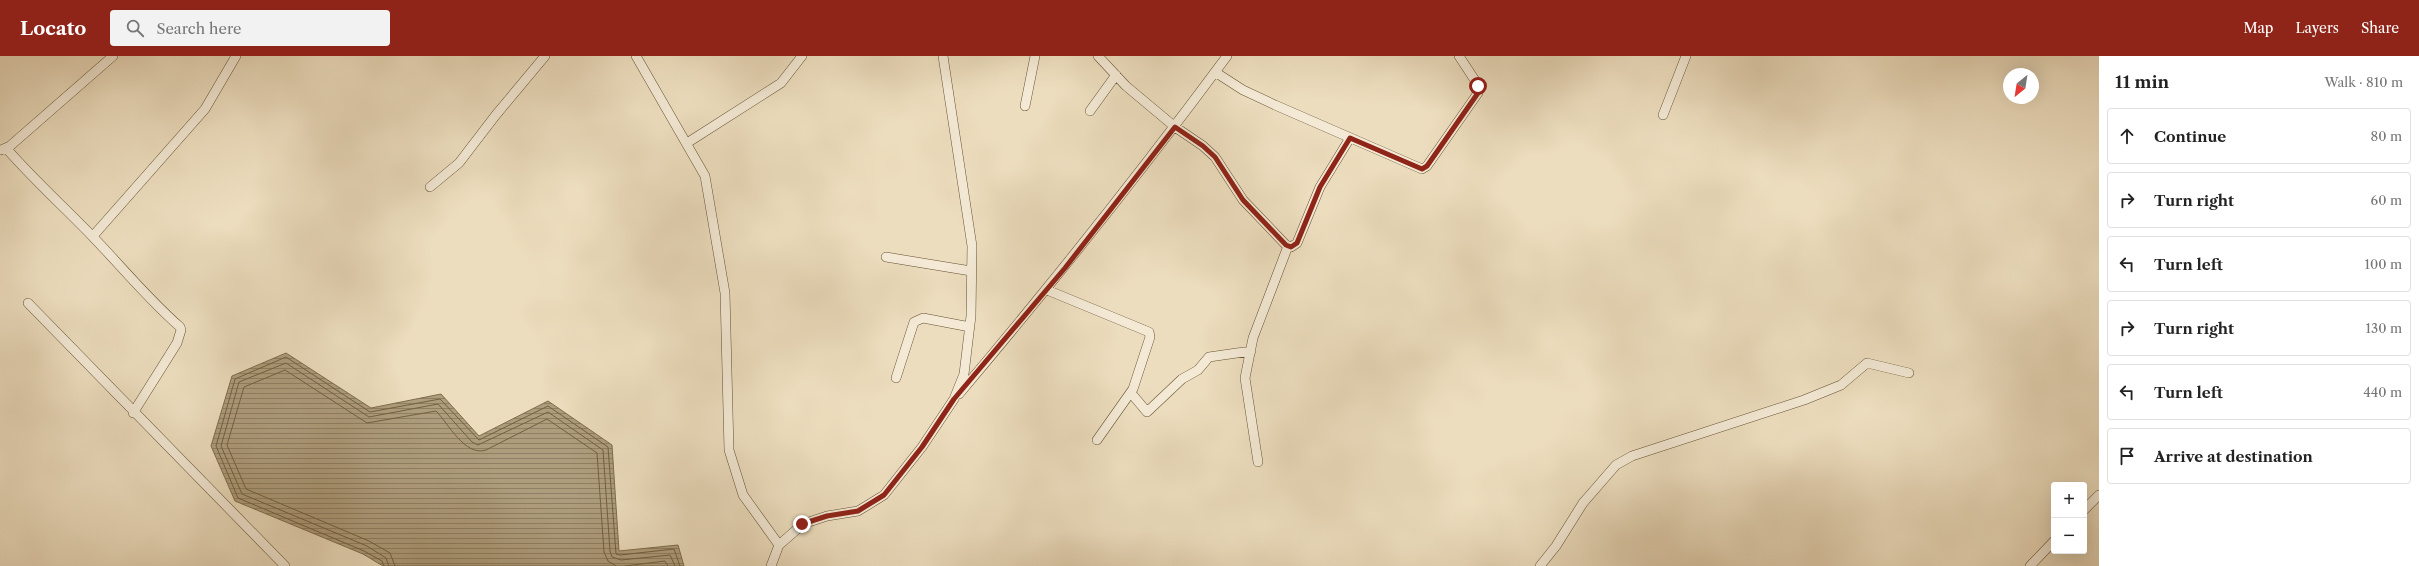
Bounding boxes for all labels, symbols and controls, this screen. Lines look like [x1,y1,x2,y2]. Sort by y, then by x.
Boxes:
search box [110,10,390,46]
text: Locato [20,17,86,40]
icon: search [124,17,146,39]
text: Search here [156,19,241,38]
text: Map [2243,19,2273,37]
text: Layers [2295,19,2339,37]
text: Share [2361,19,2399,37]
north arrow [2003,68,2039,104]
text: 11 min [2115,72,2169,92]
text: Walk · 810 m [2324,74,2403,90]
route start [1469,77,1487,95]
icon: ahead [2116,125,2138,147]
text: Continue [2154,127,2226,146]
text: 80 m [2370,128,2402,144]
icon: right [2116,189,2138,211]
text: Turn right [2154,191,2234,210]
text: 60 m [2371,192,2402,208]
icon: left [2116,253,2138,275]
text: Turn left [2154,255,2223,274]
text: 100 m [2364,256,2402,272]
icon: right [2116,317,2138,339]
text: Turn right [2154,319,2234,338]
text: 130 m [2366,320,2402,336]
icon: left [2116,381,2138,403]
text: Turn left [2154,383,2223,402]
text: 440 m [2363,384,2402,400]
icon: arrive [2116,445,2138,467]
text: Arrive at destination [2154,447,2313,466]
map controls [2051,482,2087,554]
button: + [2051,482,2087,518]
route end [793,515,811,533]
button: − [2051,518,2087,554]

